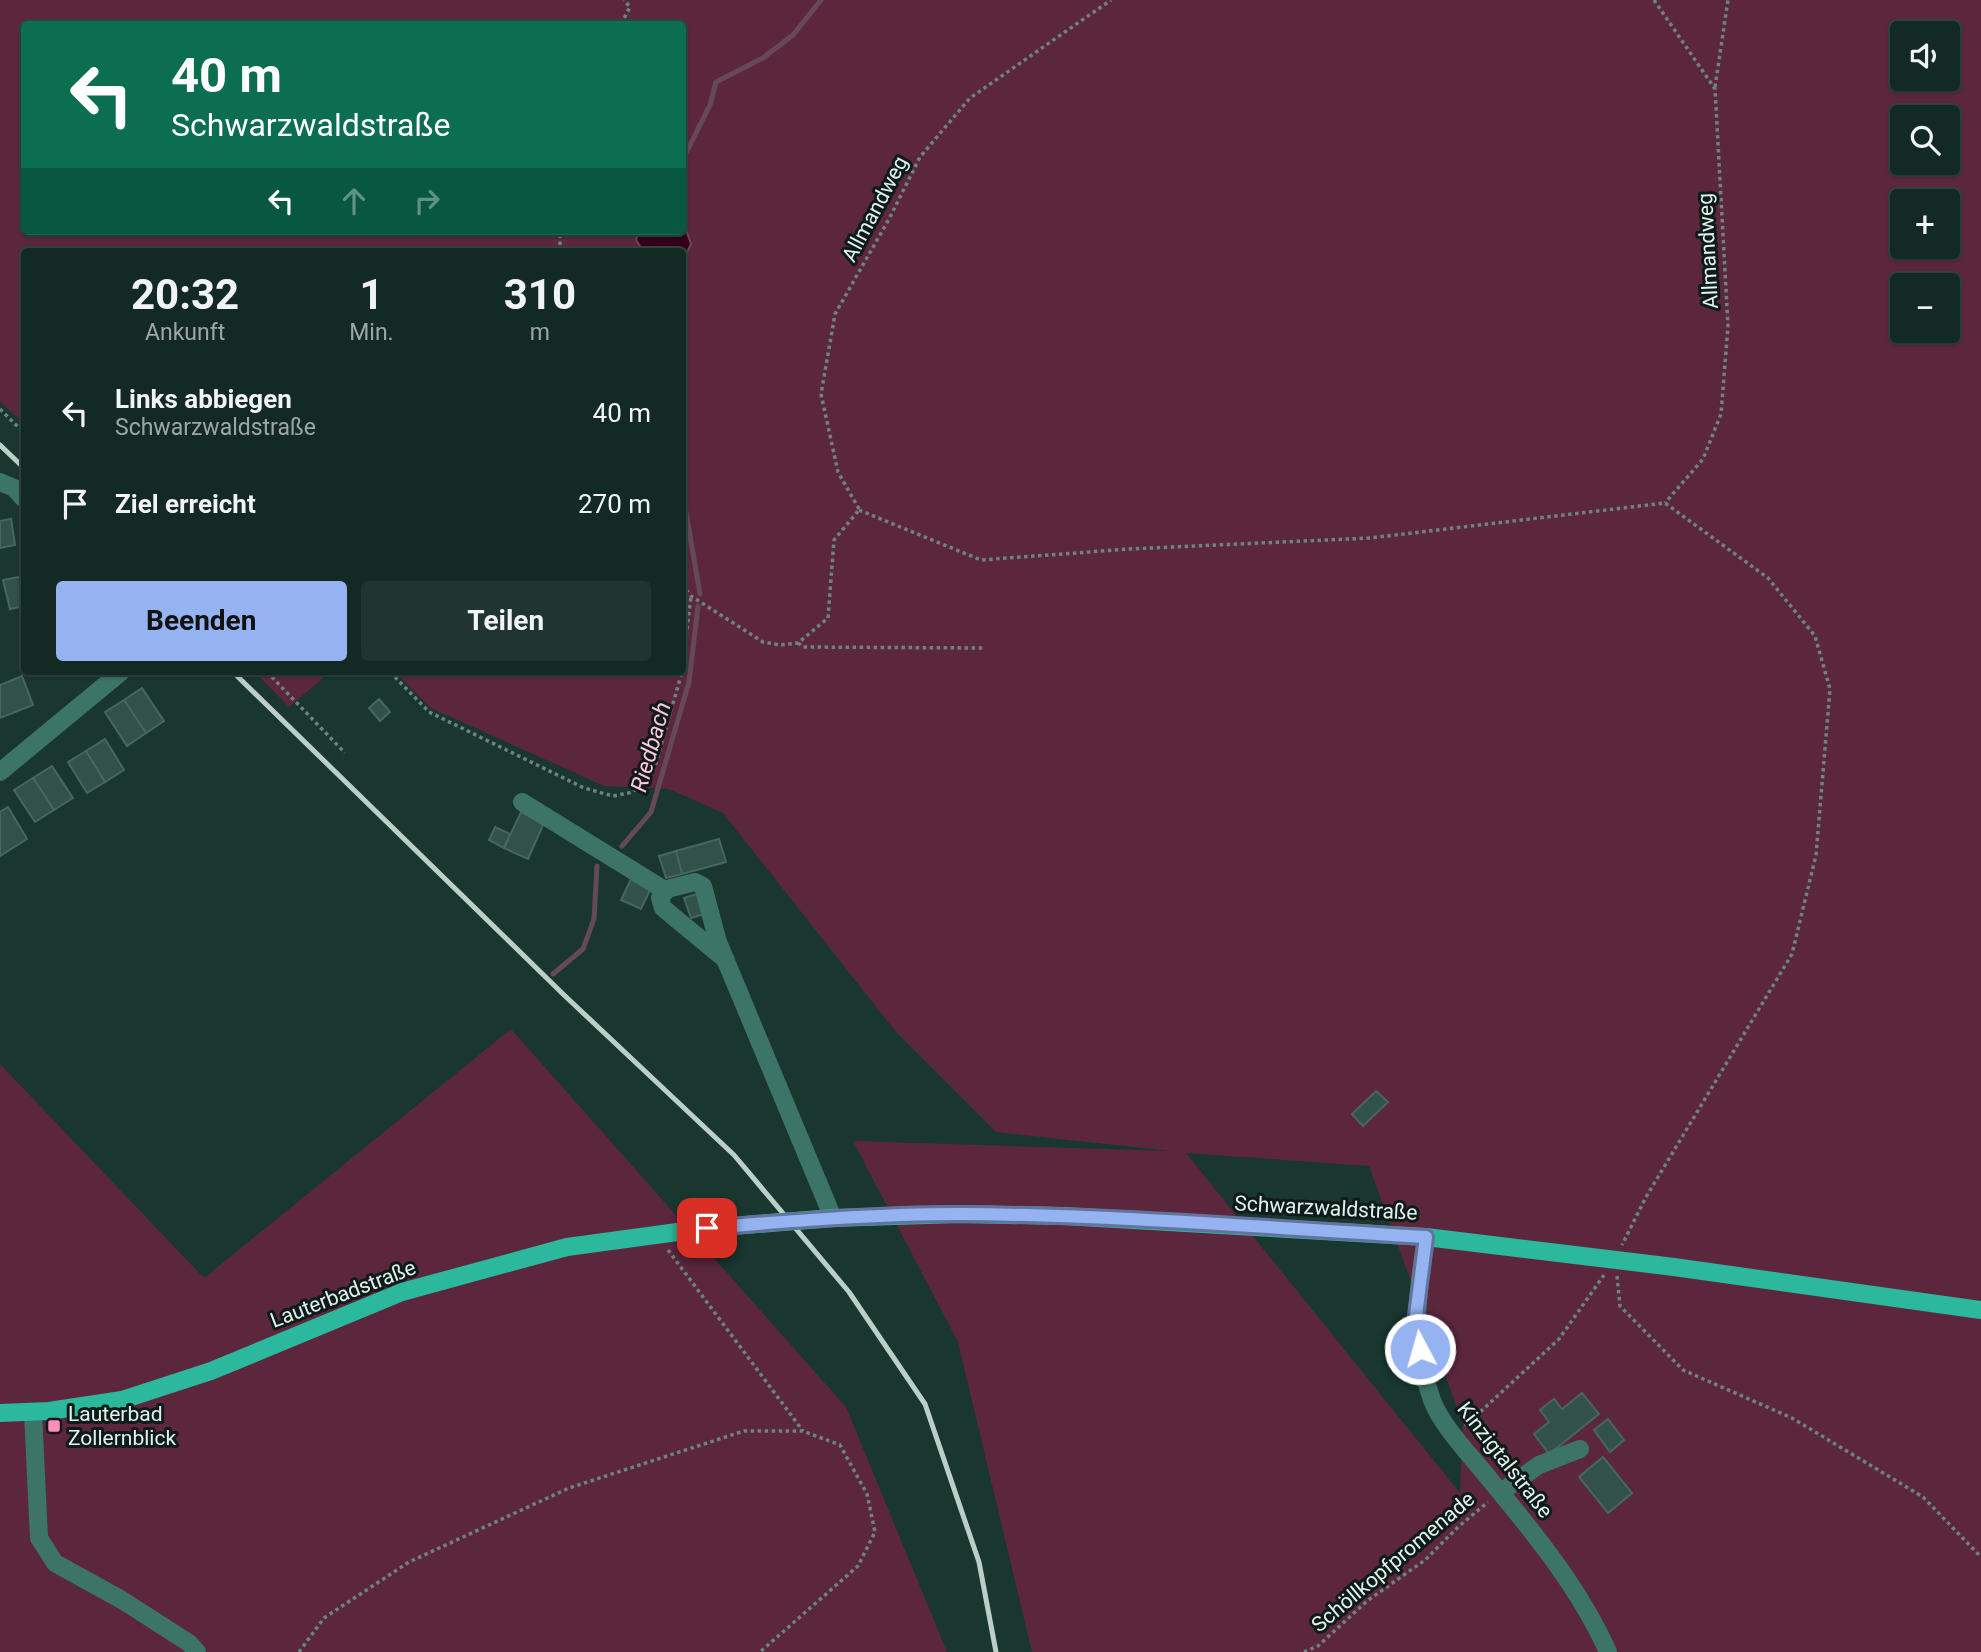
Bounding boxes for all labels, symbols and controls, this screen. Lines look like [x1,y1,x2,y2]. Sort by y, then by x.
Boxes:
map controls [1890,21,1960,343]
button: sound [1890,21,1960,91]
text: 40 m [171,47,282,104]
icon: left [56,49,147,140]
button: search [1890,105,1960,175]
text: Schwarzwaldstraße [171,106,450,144]
street label: Allmandweg [837,152,913,266]
icon: left [262,182,300,220]
icon: ahead [335,182,373,220]
icon: right [408,182,446,220]
button: + [1890,189,1960,259]
street label: Allmandweg [1693,192,1723,310]
text: 20:32 [131,270,239,319]
text: 1 [359,270,384,319]
text: 310 [504,270,576,319]
button: − [1890,273,1960,343]
text: Ankunft [145,319,225,346]
text: Min. [349,319,394,346]
text: m [530,319,550,346]
text: Links abbiegen [115,384,292,414]
icon: left [56,394,94,432]
text: 40 m [593,398,651,428]
text: Schwarzwaldstraße [115,414,316,441]
icon: arrive [56,485,94,523]
text: Ziel erreicht [115,489,256,519]
text: 270 m [578,489,651,519]
button: Beenden [56,581,347,661]
button: Teilen [361,581,651,661]
water label: Riedbach [625,699,677,795]
street label: Schwarzwaldstraße [1234,1191,1418,1225]
pin [677,1198,737,1258]
icon: arrive [688,1209,726,1247]
street label: Lauterbadstraße [267,1255,419,1333]
position arrow [1383,1312,1457,1386]
street label: Kinzigtalstraße [1452,1397,1558,1523]
place label: Lauterbad Zollernblick [68,1402,176,1450]
marker: Lauterbad Zollernblick [46,1418,62,1434]
street label: Schöllkopfpromenade [1307,1487,1479,1637]

